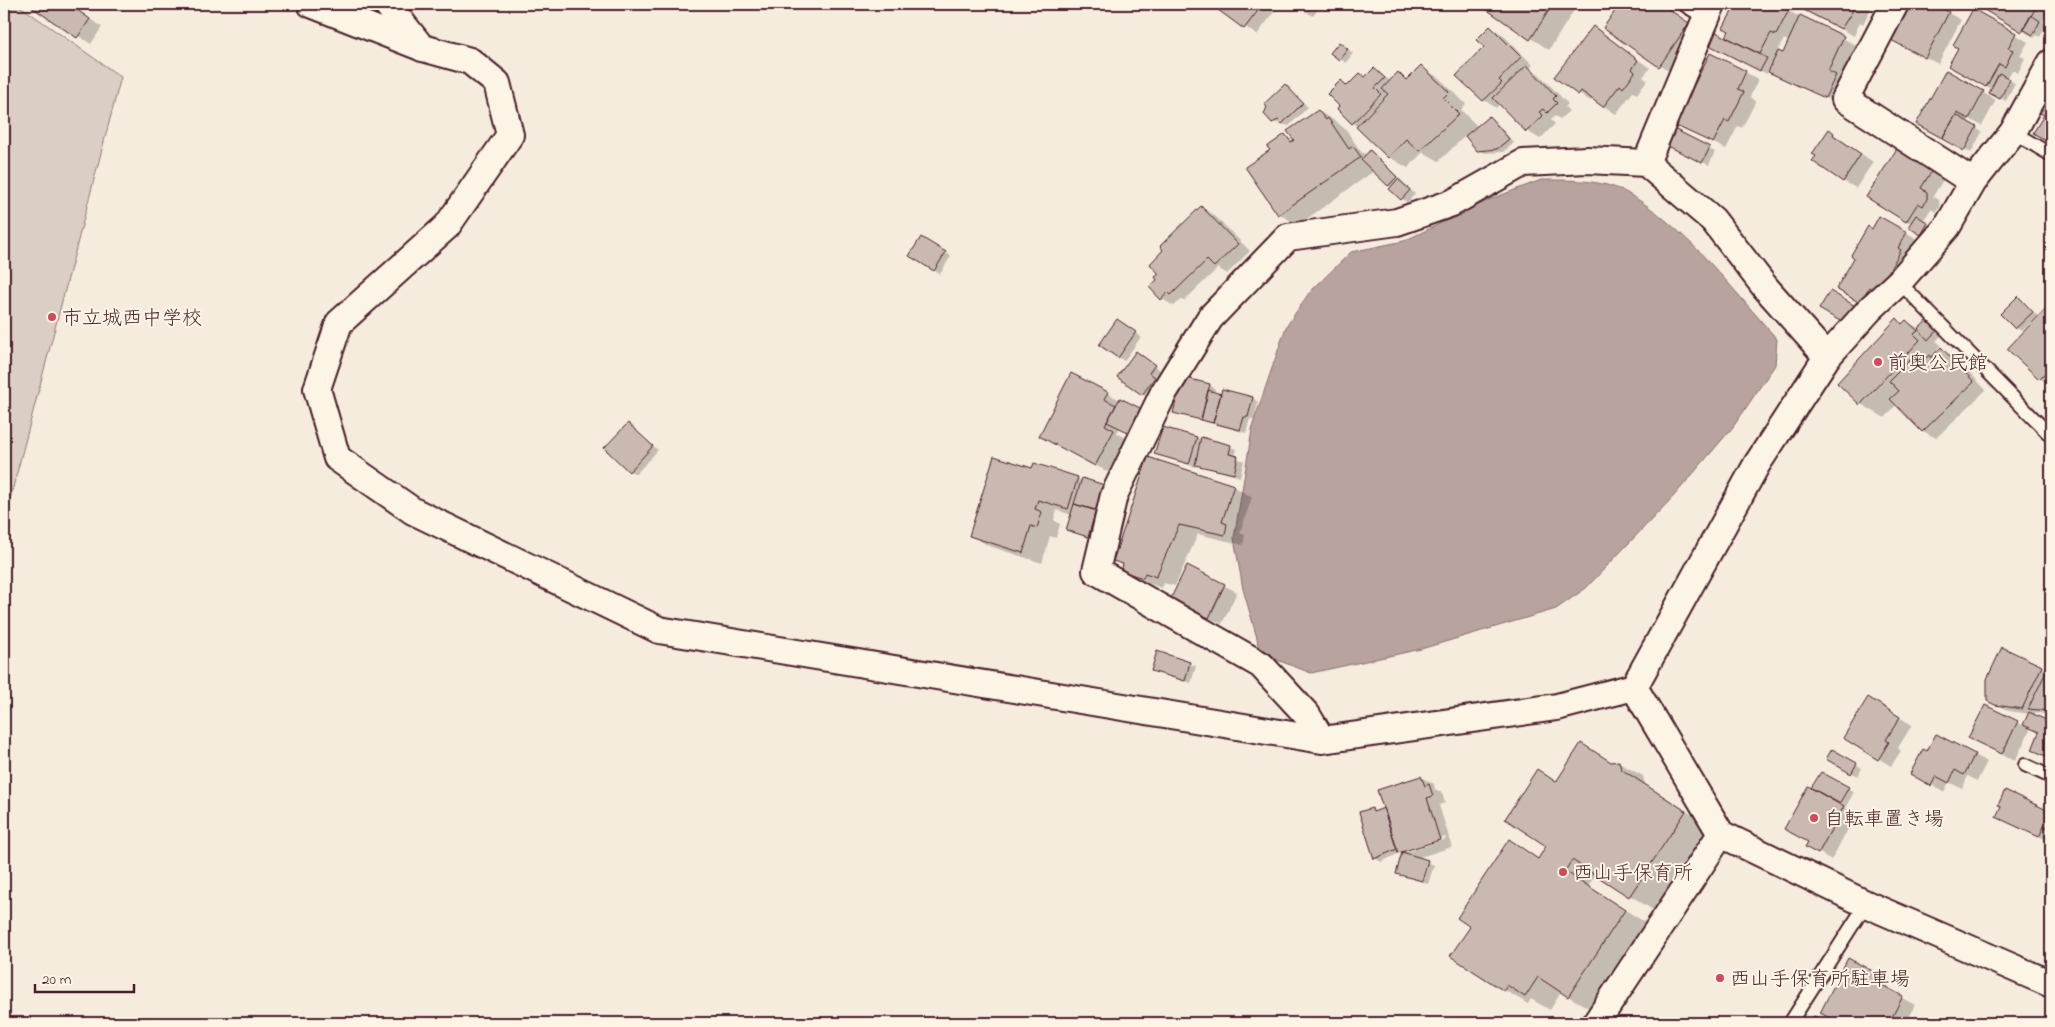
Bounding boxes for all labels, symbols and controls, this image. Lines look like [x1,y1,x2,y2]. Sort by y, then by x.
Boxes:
place label: 市立城西中学校 [62,305,202,334]
marker: 市立城西中学校 [46,311,58,323]
place label: 前奥公民館 [1888,350,1988,379]
marker: 前奥公民館 [1872,356,1884,368]
place label: 自転車置き場 [1824,806,1944,835]
marker: 自転車置き場 [1808,812,1820,824]
place label: 西山手保育所 [1573,860,1693,889]
marker: 西山手保育所 [1557,866,1569,878]
scale bar [35,962,134,994]
place label: 西山手保育所駐車場 [1730,966,1910,995]
text: 20 m [42,969,72,991]
marker: 西山手保育所駐車場 [1714,972,1726,984]

